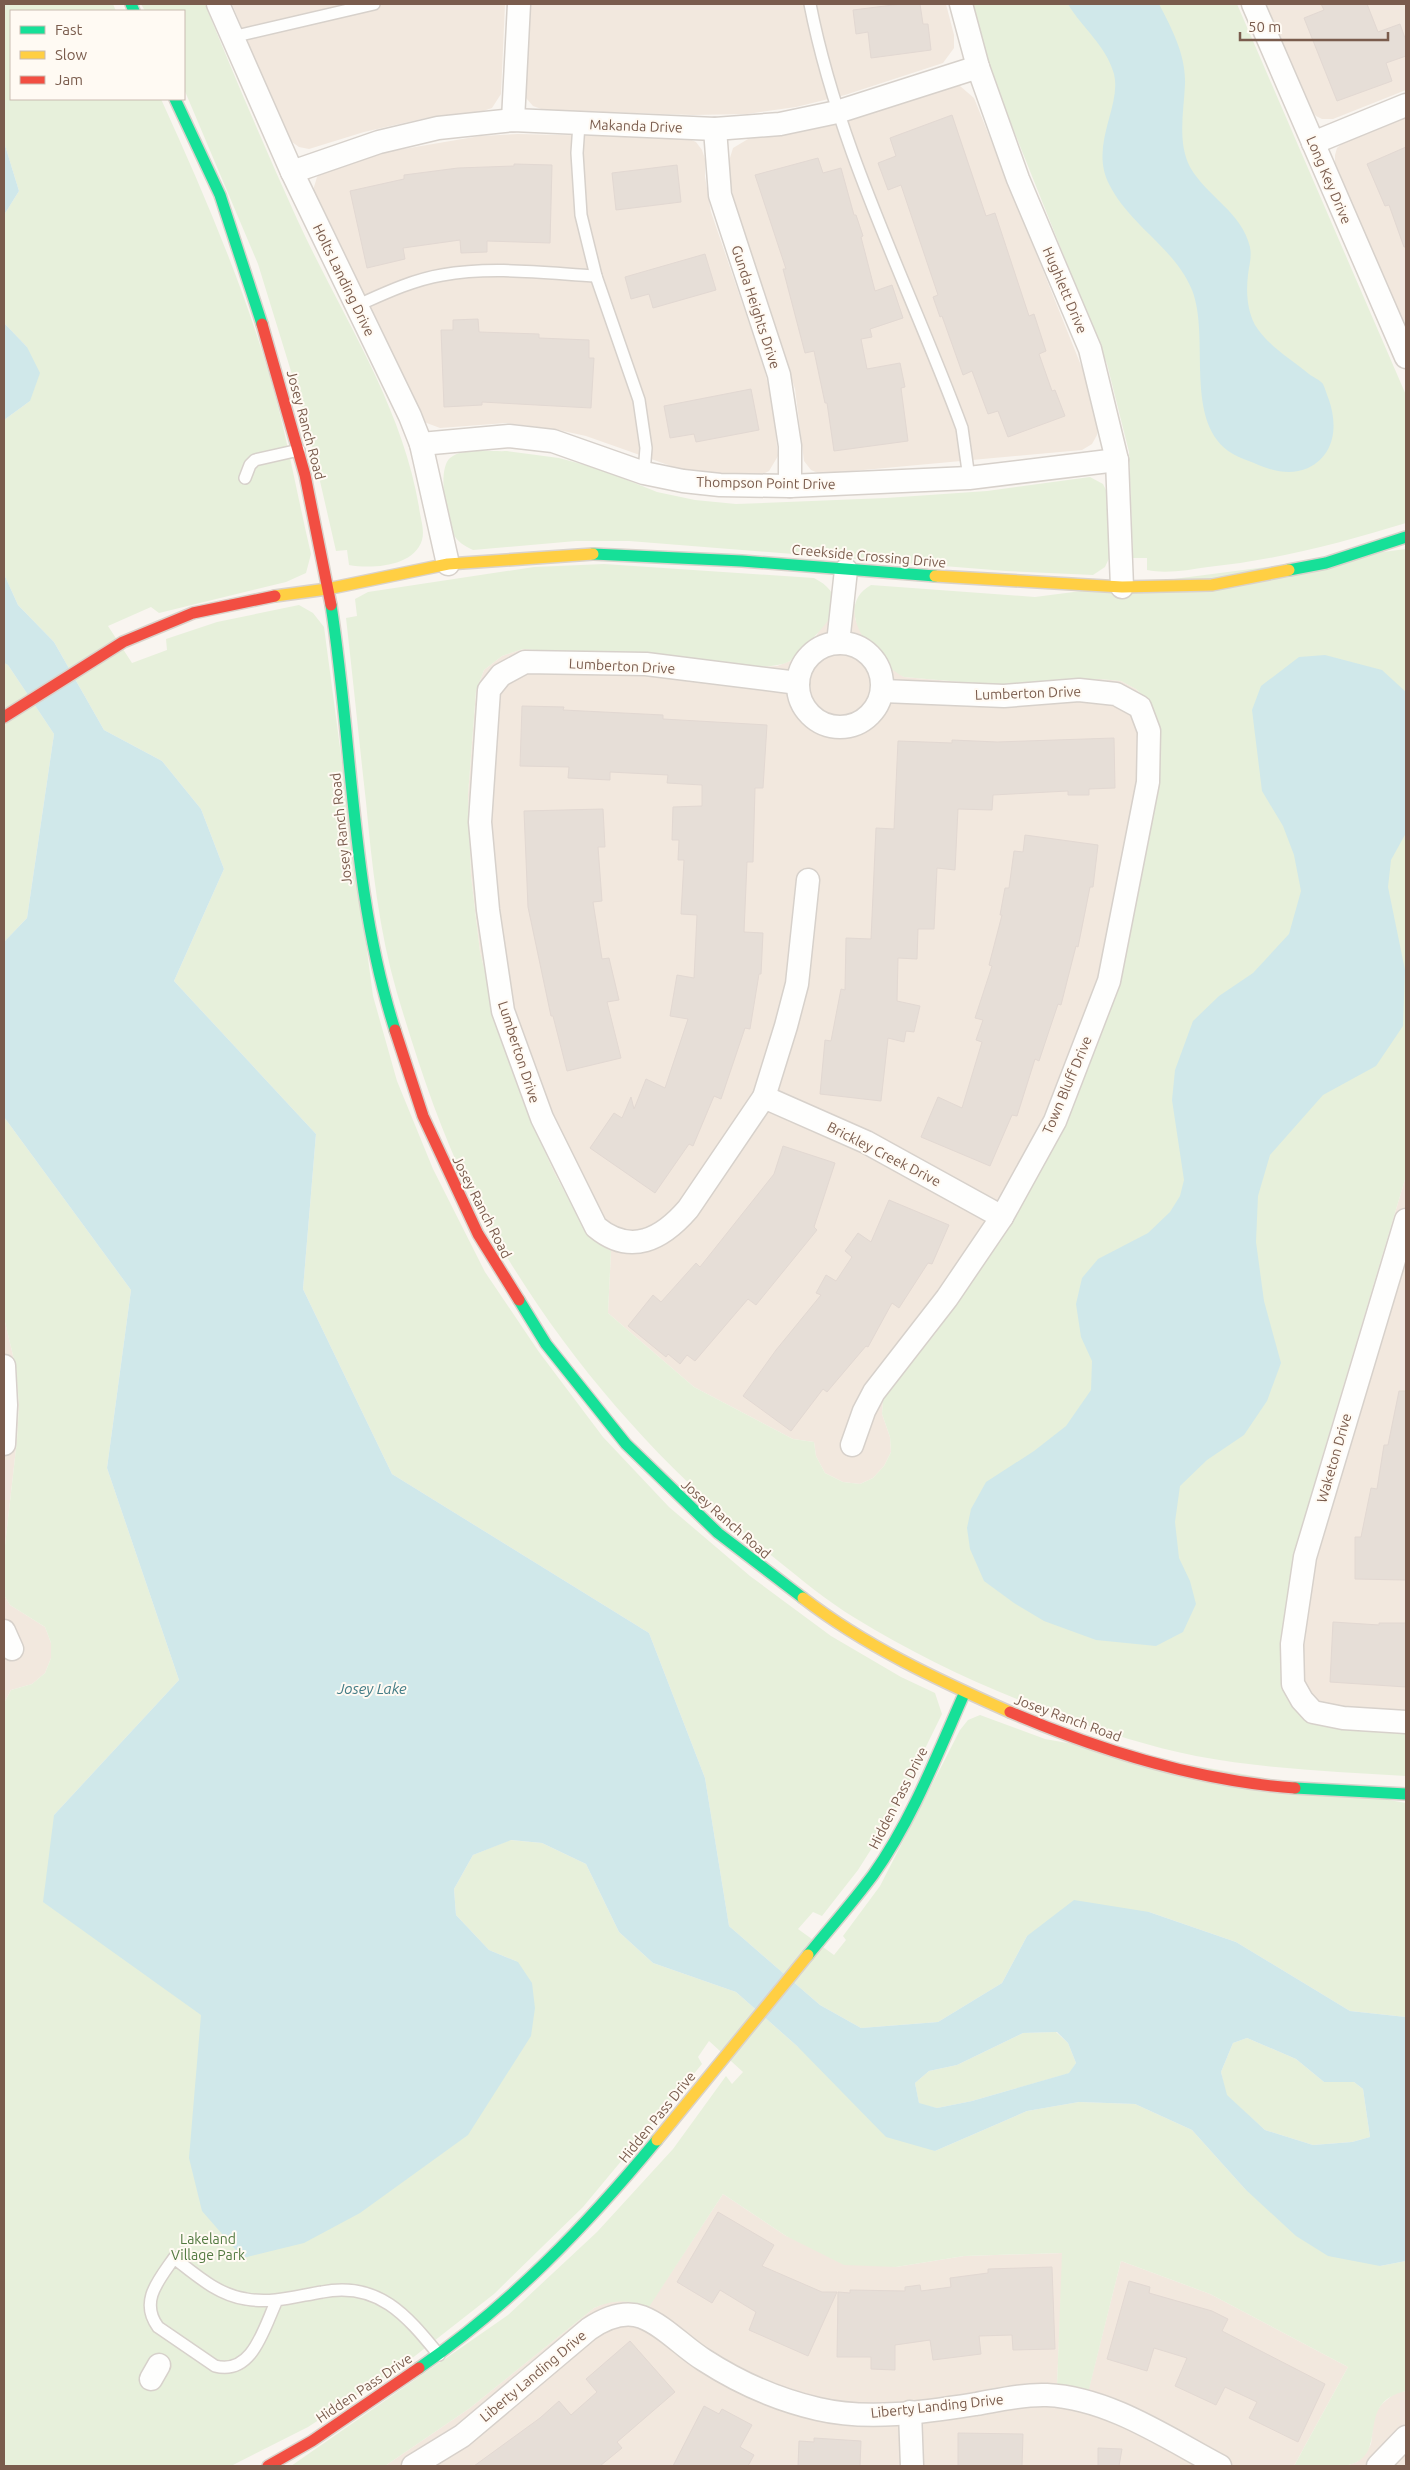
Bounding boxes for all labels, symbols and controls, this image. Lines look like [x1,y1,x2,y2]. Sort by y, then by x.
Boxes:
legend [10,10,185,100]
scale bar [1240,10,1388,42]
text: 50 m [1248,18,1281,35]
text: Fast [55,21,83,38]
text: Slow [55,46,88,63]
text: Jam [55,71,83,88]
street label: Makanda Drive [589,116,683,136]
street label: Long Key Drive [1303,134,1355,226]
street label: Holts Landing Drive [310,221,378,339]
street label: Gunda Heights Drive [729,243,783,371]
street label: Hughlett Drive [1040,244,1090,336]
street label: Josey Ranch Road [284,368,328,482]
street label: Thompson Point Drive [696,474,836,492]
street label: Creekside Crossing Drive [791,541,947,571]
street label: Lumberton Drive [568,655,676,677]
street label: Lumberton Drive [975,683,1081,703]
street label: Josey Ranch Road [327,772,355,886]
street label: Lumberton Drive [495,999,543,1105]
street label: Town Bluff Drive [1039,1034,1095,1136]
street label: Brickley Creek Drive [825,1118,943,1190]
street label: Josey Ranch Road [449,1153,515,1261]
street label: Waketon Drive [1314,1411,1354,1505]
street label: Josey Ranch Road [678,1476,774,1562]
water label: Josey Lake [336,1680,407,1697]
street label: Josey Ranch Road [1012,1691,1124,1745]
street label: Hidden Pass Drive [865,1744,931,1852]
street label: Hidden Pass Drive [615,2068,699,2166]
park label: Lakeland Village Park [171,2231,245,2263]
street label: Liberty Landing Drive [477,2327,589,2425]
street label: Hidden Pass Drive [313,2350,415,2426]
street label: Liberty Landing Drive [870,2391,1004,2421]

